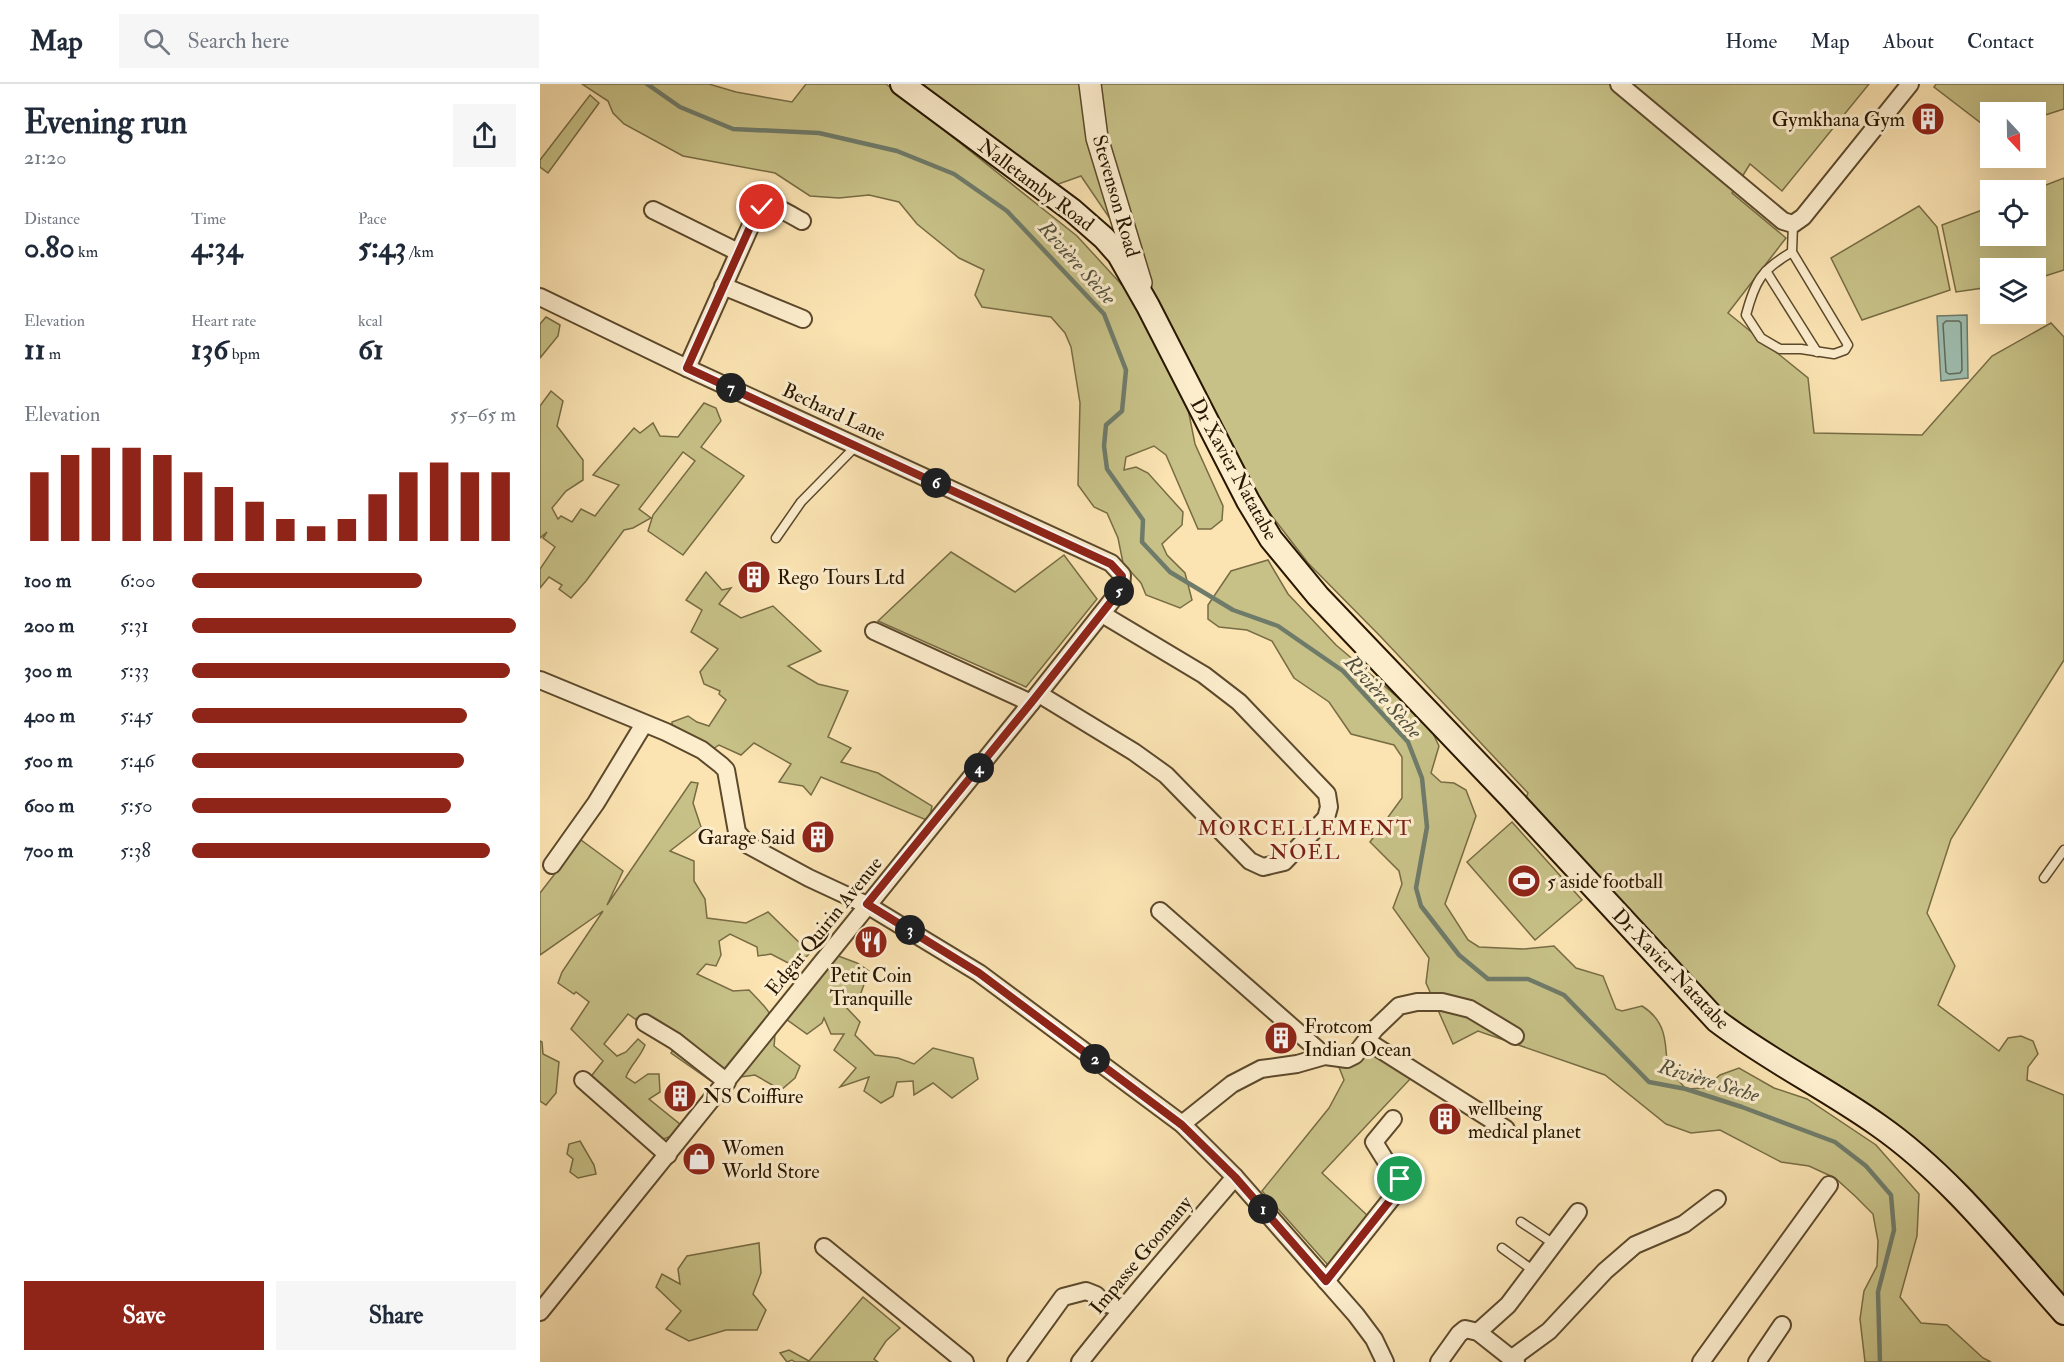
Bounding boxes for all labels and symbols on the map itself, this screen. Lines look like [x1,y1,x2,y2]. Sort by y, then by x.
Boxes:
building icon: Gymkhana Gym [1910,101,1946,137]
north arrow [1980,102,2046,168]
place label: Gymkhana Gym [1772,107,1905,132]
street label: Stevenson Road [1087,132,1145,260]
street label: Nalletamby Road [973,133,1099,237]
pin [736,181,787,232]
water label: Rivière Sèche [1032,215,1122,311]
pin: 7 [716,373,746,403]
street label: Bechard Lane [778,377,890,447]
street label: Dr Xavier Natatabe [1185,394,1283,544]
pin: 6 [921,468,951,498]
building icon: Rego Tours Ltd [736,559,772,595]
place label: Rego Tours Ltd [777,565,905,590]
pin: 5 [1104,576,1134,606]
water label: Rivière Sèche [1338,649,1428,745]
pin: 4 [964,753,994,783]
district label: MORCELLEMENT NOEL [1197,815,1413,866]
building icon: Garage Said [800,819,836,855]
place label: Garage Said [697,825,795,850]
street label: Edgar Quirin Avenue [760,851,888,1001]
sports icon: 5 aside football [1506,863,1542,899]
place label: 5 aside football [1547,869,1663,894]
street label: Dr Xavier Natatabe [1607,903,1735,1035]
pin: 3 [895,915,925,945]
restaurant icon: Petit Coin Tranquille [853,924,889,960]
place label: Petit Coin Tranquille [829,963,913,1011]
place label: Frotcom Indian Ocean [1304,1014,1411,1062]
building icon: Frotcom Indian Ocean [1263,1020,1299,1056]
pin: 2 [1080,1044,1110,1074]
water label: Rivière Sèche [1655,1053,1763,1109]
building icon: NS Coiffure [662,1078,698,1114]
place label: NS Coiffure [703,1084,803,1109]
place label: wellbeing medical planet [1468,1096,1581,1145]
building icon: wellbeing medical planet [1427,1101,1463,1137]
place label: Women World Store [721,1136,820,1184]
shop icon: Women World Store [681,1141,717,1177]
pin [1374,1153,1425,1204]
street label: Impasse Goomany [1084,1190,1199,1320]
pin: 1 [1248,1194,1278,1224]

